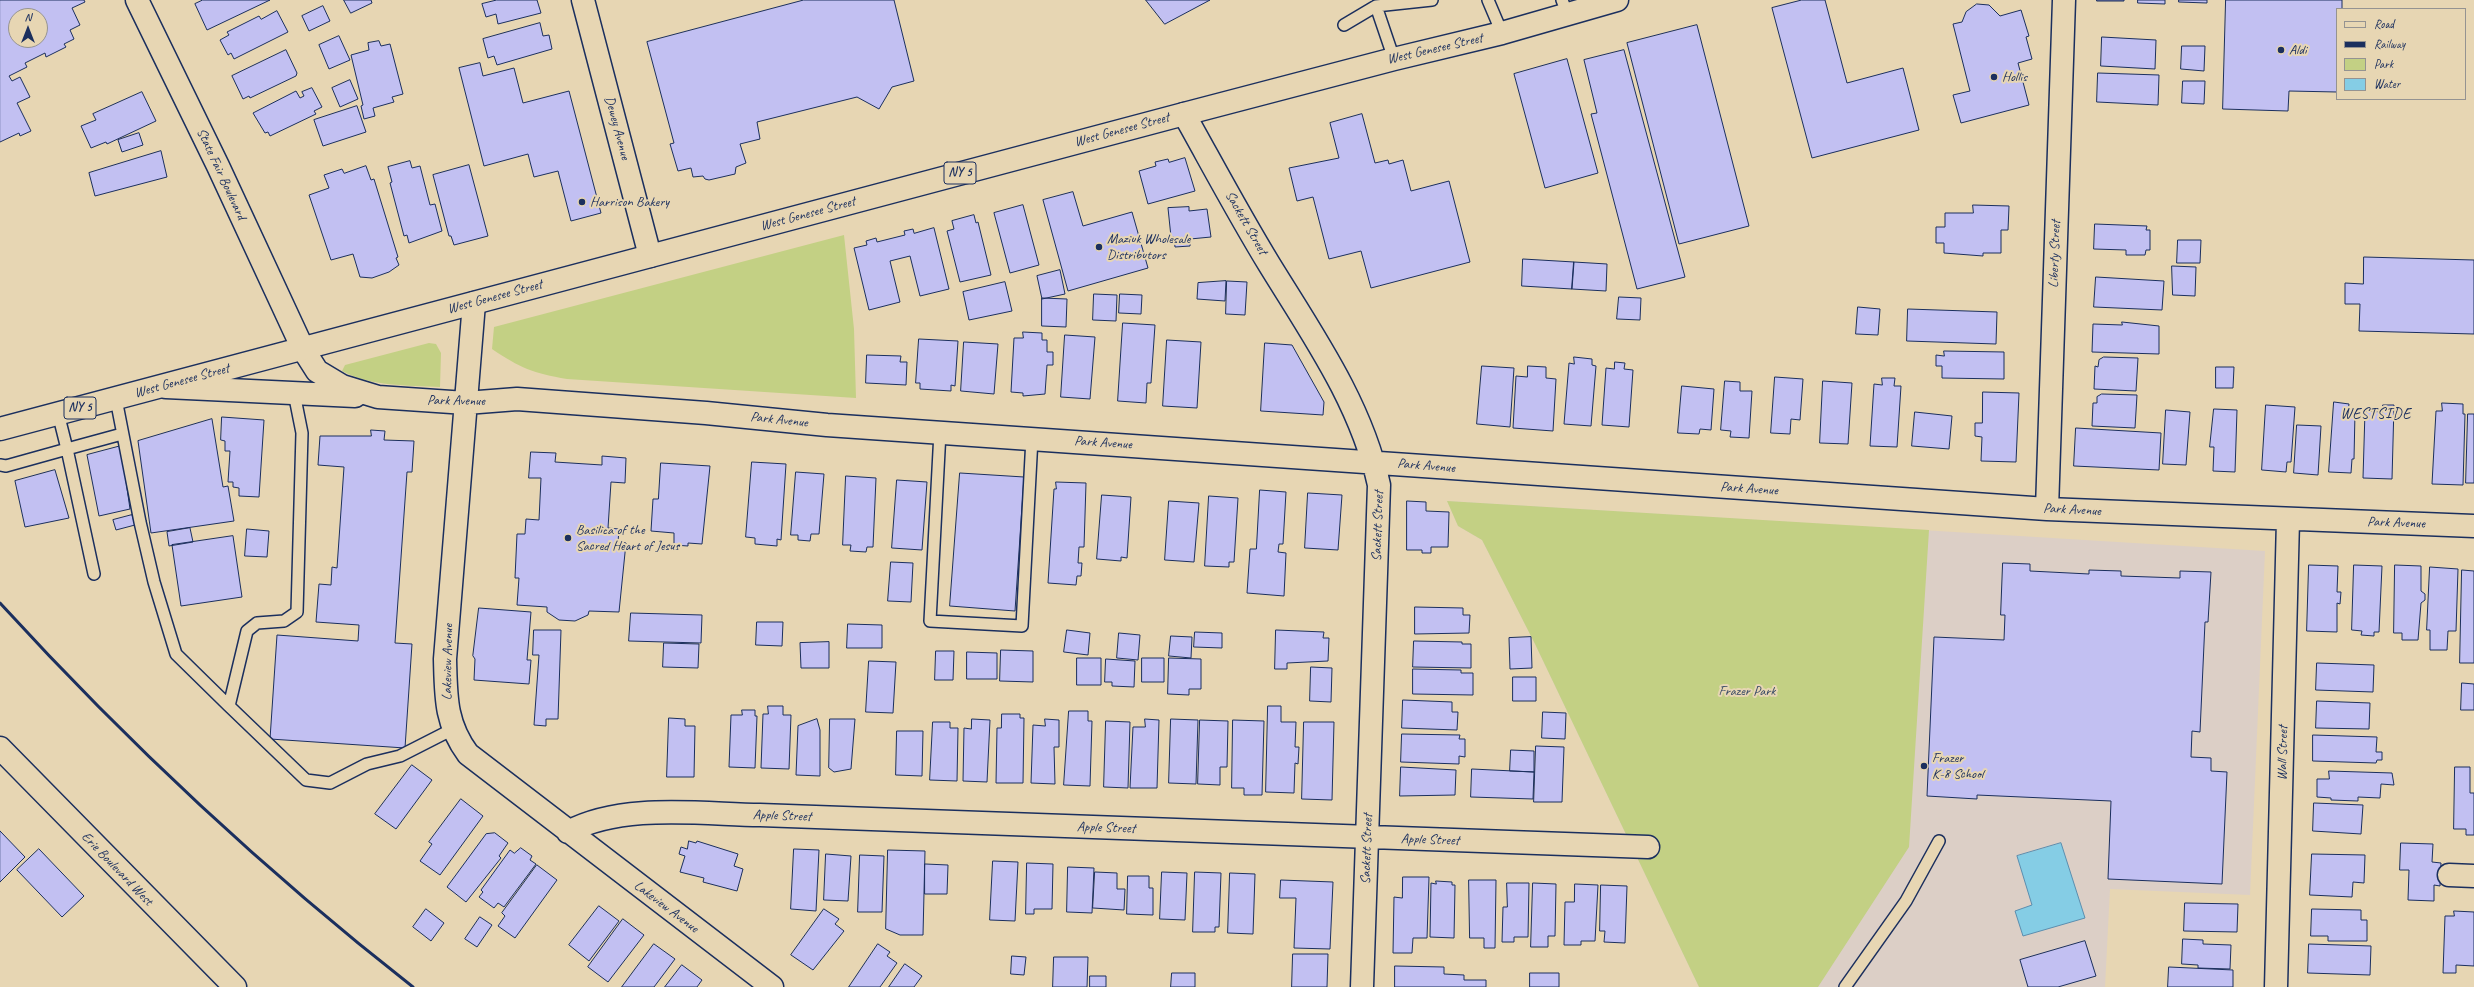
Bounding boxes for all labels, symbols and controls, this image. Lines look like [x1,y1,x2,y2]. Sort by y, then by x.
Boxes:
north arrow [8,8,48,48]
legend [2336,8,2466,100]
text: N [25,10,31,24]
text: Road [2374,16,2394,32]
street label: West Genesee Street [1386,30,1484,68]
text: Railway [2374,36,2405,52]
place label: Aldi [2289,42,2307,58]
marker: Aldi [2276,45,2286,55]
text: Park [2374,56,2393,72]
place label: Hollis [2002,69,2027,85]
marker: Hollis [1989,72,1999,82]
text: Water [2374,76,2400,92]
street label: Dewey Avenue [600,94,634,162]
street label: West Genesee Street [1073,109,1171,151]
street label: State Fair Boulevard [192,126,250,222]
road number: NY 5 [944,162,976,184]
street label: Sackett Street [1221,188,1271,258]
street label: West Genesee Street [759,193,857,235]
place label: Harrison Bakery [590,194,669,210]
marker: Harrison Bakery [577,197,587,207]
street label: Liberty Street [2045,220,2065,288]
place label: Maziuk Wholesale Distributors [1107,231,1190,264]
marker: Maziuk Wholesale Distributors [1094,242,1104,252]
street label: West Genesee Street [446,276,544,318]
street label: West Genesee Street [133,360,231,402]
street label: Park Avenue [427,392,485,410]
road number: NY 5 [64,397,96,419]
district label: WESTSIDE [2341,405,2411,423]
street label: Park Avenue [749,409,809,431]
street label: Park Avenue [1074,433,1132,453]
street label: Park Avenue [1396,455,1456,477]
street label: Park Avenue [1720,479,1778,499]
street label: Sackett Street [1368,490,1388,562]
street label: Park Avenue [2043,500,2101,520]
street label: Park Avenue [2367,514,2425,532]
place label: Basilica of the Sacred Heart of Jesus [576,522,679,554]
marker: Basilica of the Sacred Heart of Jesus [563,533,573,543]
street label: Lakeview Avenue [439,624,457,700]
park label: Frazer Park [1719,683,1775,699]
street label: Wall Street [2274,725,2292,781]
place label: Frazer K-8 School [1932,750,1983,782]
marker: Frazer K-8 School [1919,761,1929,771]
street label: Apple Street [753,807,811,825]
street label: Sackett Street [1357,813,1377,885]
street label: Apple Street [1077,819,1135,837]
street label: Erie Boulevard West [78,829,156,909]
street label: Apple Street [1401,831,1459,849]
street label: Lakeview Avenue [630,877,702,937]

